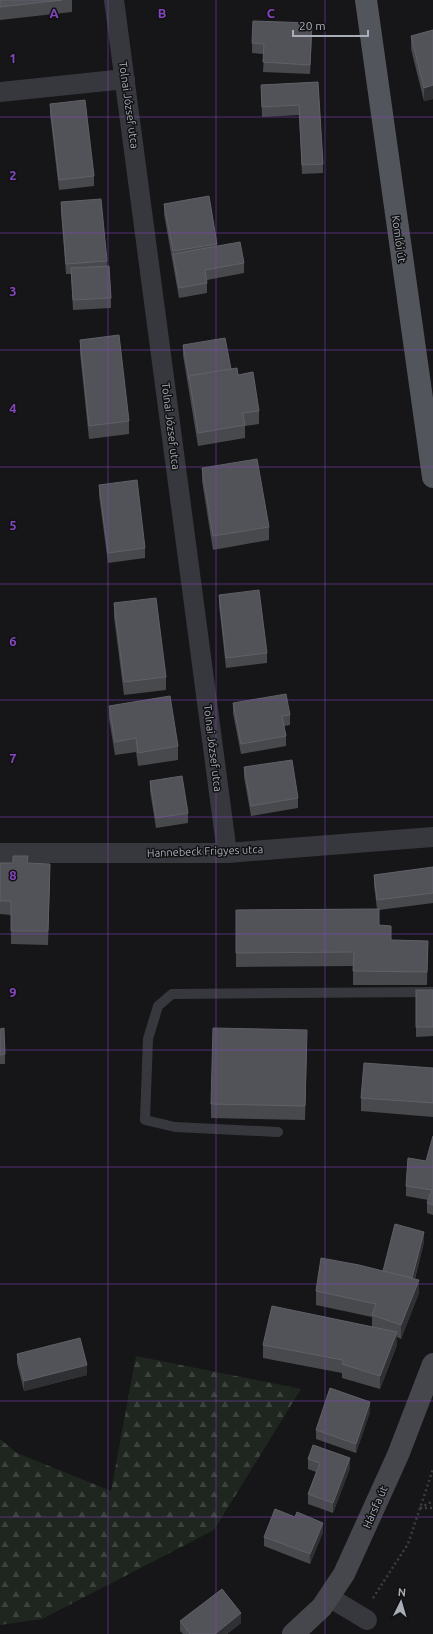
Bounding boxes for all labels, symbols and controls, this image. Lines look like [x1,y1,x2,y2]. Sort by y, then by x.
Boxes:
text: A [49,6,59,20]
text: B [158,6,167,20]
text: C [267,6,276,20]
scale bar [293,12,368,38]
text: 20 m [299,19,326,32]
text: 1 [9,51,17,65]
street label: Tolnai József utca [117,61,141,149]
text: 2 [9,168,17,182]
street label: Komlói út [390,215,408,264]
text: 3 [9,284,17,298]
street label: Tolnai József utca [160,382,182,470]
text: 4 [9,401,17,415]
text: 5 [9,518,17,532]
text: 6 [9,634,17,648]
street label: Tolnai József utca [202,704,224,792]
text: 7 [9,751,17,765]
street label: Hannebeck Frigyes utca [147,843,263,859]
text: 8 [9,868,17,882]
text: 9 [9,985,17,999]
street label: Hársfa út [360,1483,390,1530]
north arrow [381,1582,421,1622]
text: N [397,1586,406,1598]

